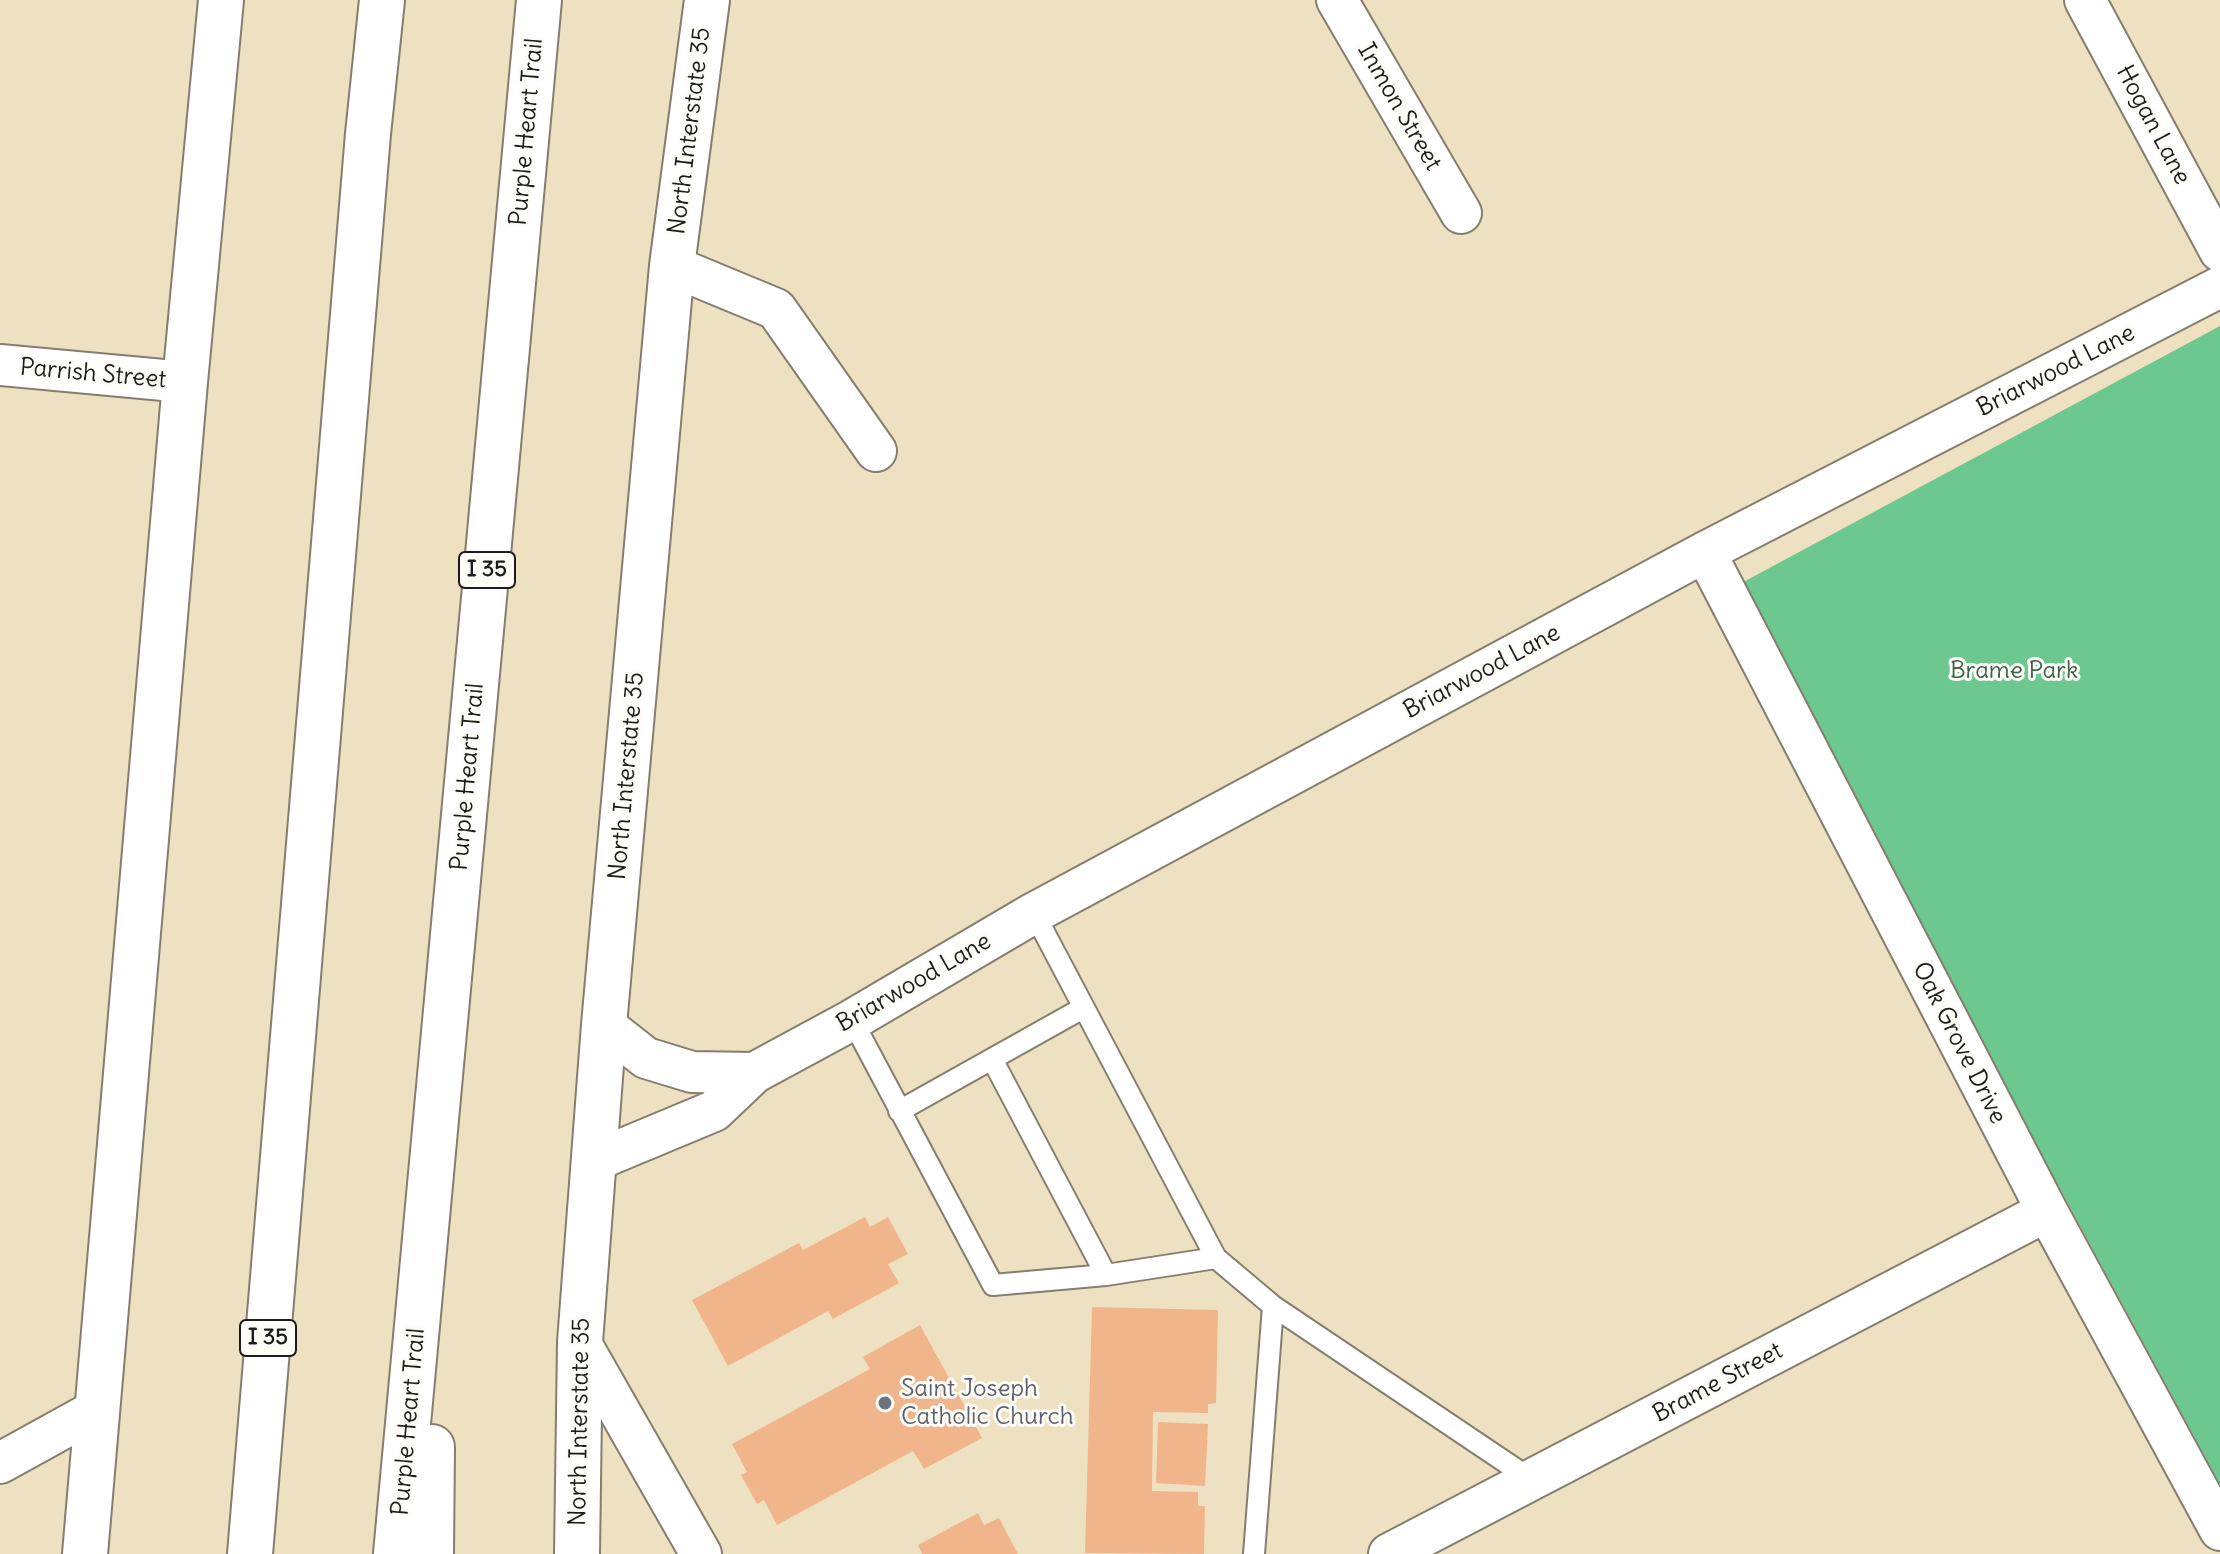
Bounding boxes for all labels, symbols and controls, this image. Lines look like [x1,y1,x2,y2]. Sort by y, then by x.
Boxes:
street label: North Interstate 35 [663,26,717,236]
street label: Purple Heart Trail [504,37,550,227]
street label: Inmon Street [1351,38,1447,176]
street label: Hogan Lane [2110,60,2196,190]
street label: Briarwood Lane [1972,319,2140,423]
street label: Parrish Street [19,353,167,395]
road number: I 35 [459,552,515,588]
street label: Briarwood Lane [1399,619,1565,725]
park label: Brame Park [1950,657,2078,685]
street label: North Interstate 35 [604,671,650,881]
street label: Purple Heart Trail [445,682,491,872]
street label: Briarwood Lane [832,927,996,1039]
street label: Oak Grove Drive [1906,957,2012,1129]
street label: North Interstate 35 [564,1318,596,1526]
road number: I 35 [240,1320,296,1356]
street label: Purple Heart Trail [386,1327,432,1517]
street label: Brame Street [1648,1337,1788,1429]
place label: Saint Joseph Catholic Church [901,1375,1074,1431]
marker: Saint Joseph Catholic Church [876,1394,894,1412]

